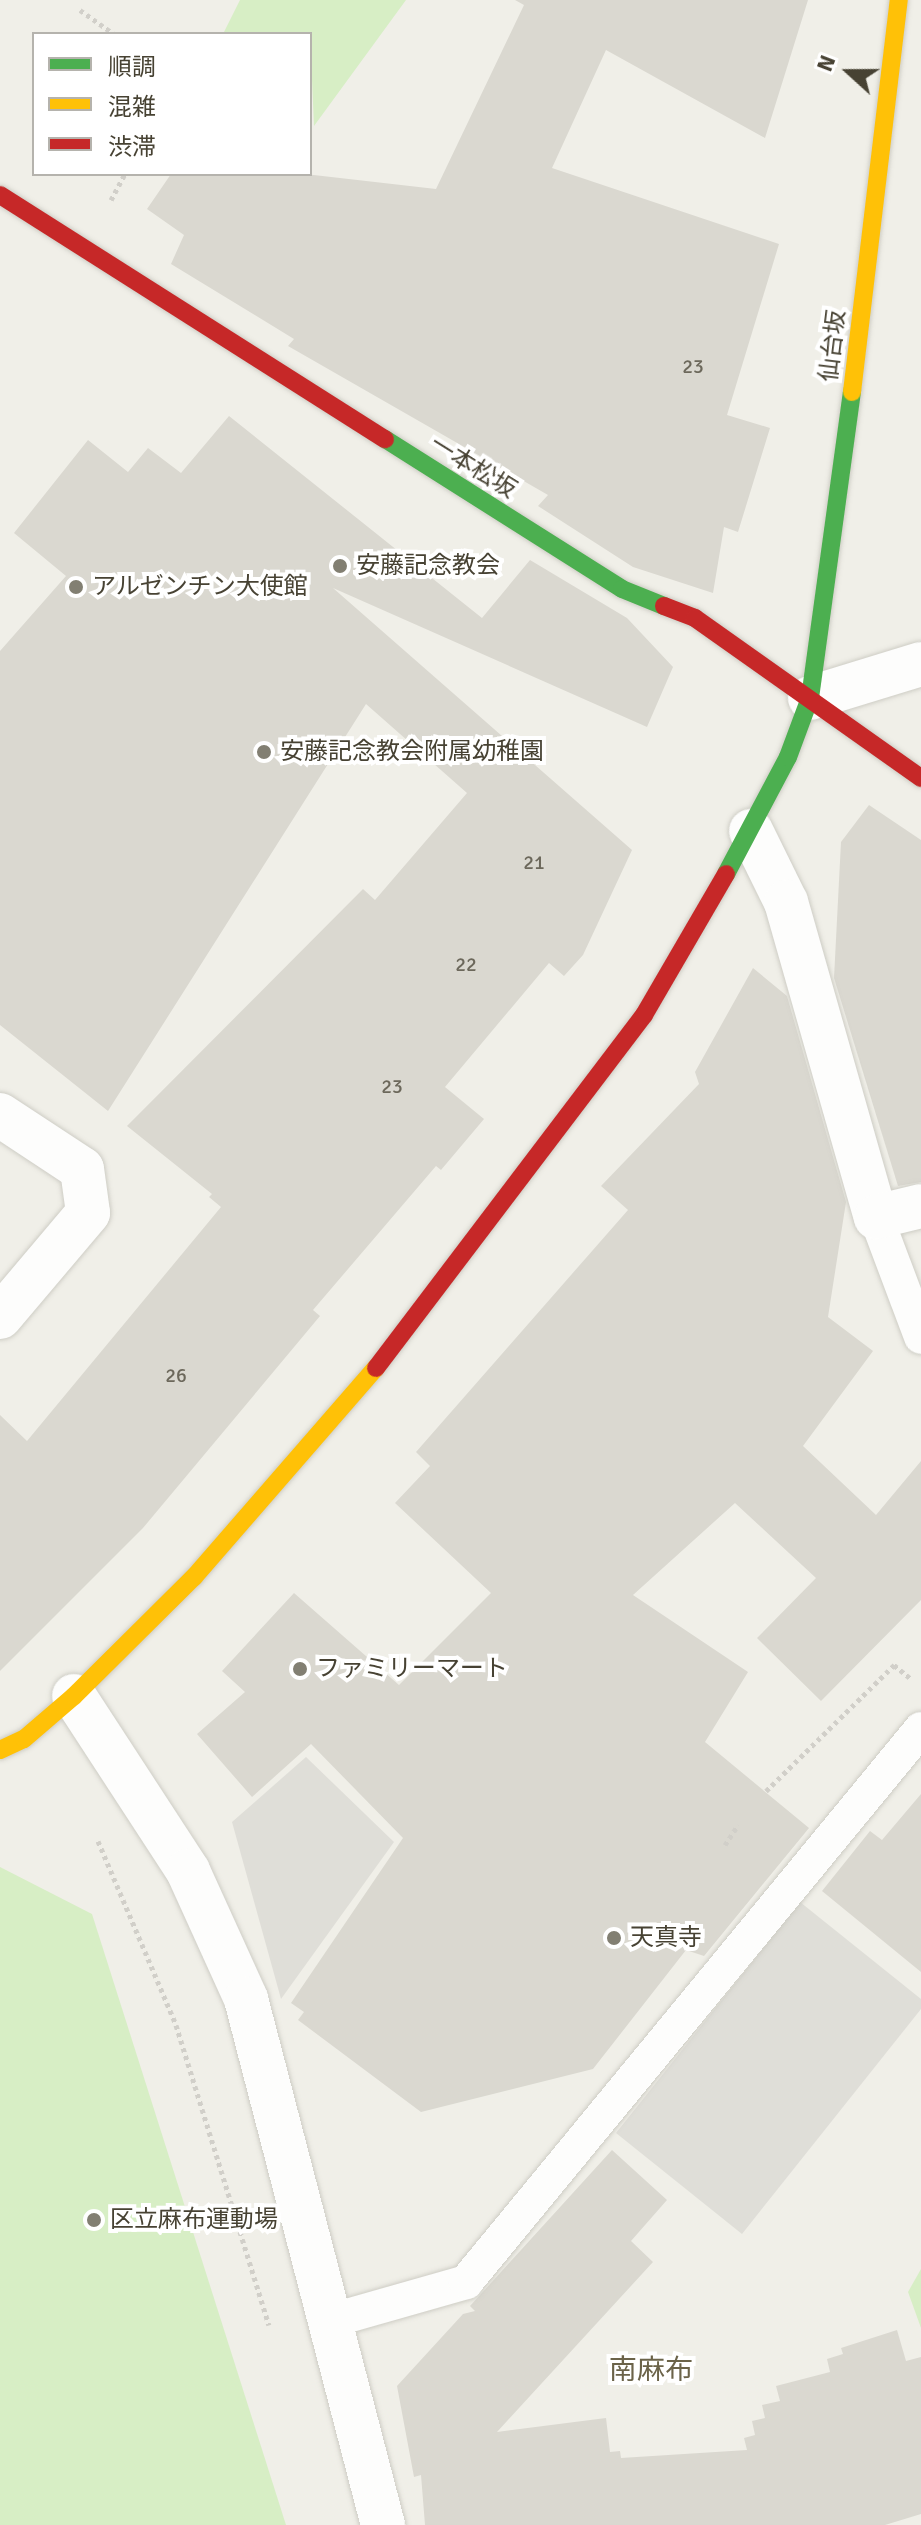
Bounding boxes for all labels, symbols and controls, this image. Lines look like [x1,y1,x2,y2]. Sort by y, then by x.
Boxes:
legend [32,32,312,176]
north arrow [809,32,889,112]
text: N [811,51,841,75]
text: 順調 [108,52,156,82]
text: 混雑 [108,92,156,122]
text: 渋滞 [108,132,156,162]
street label: 仙台坂 [814,309,852,383]
house number: 23 [682,354,704,378]
street label: 一本松坂 [425,429,521,505]
place label: 安藤記念教会 [356,552,500,580]
marker: 安藤記念教会 [331,557,349,575]
place label: アルゼンチン大使館 [92,573,308,601]
marker: アルゼンチン大使館 [67,578,85,596]
place label: 安藤記念教会附属幼稚園 [280,738,544,766]
marker: 安藤記念教会附属幼稚園 [255,743,273,761]
house number: 21 [523,850,545,874]
house number: 22 [455,952,477,976]
house number: 23 [381,1074,403,1098]
house number: 26 [165,1363,187,1387]
place label: ファミリーマート [316,1655,508,1683]
marker: ファミリーマート [291,1660,309,1678]
place label: 天真寺 [630,1924,702,1952]
marker: 天真寺 [605,1929,623,1947]
place label: 区立麻布運動場 [110,2206,278,2234]
marker: 区立麻布運動場 [85,2211,103,2229]
district label: 南麻布 [609,2353,693,2387]

